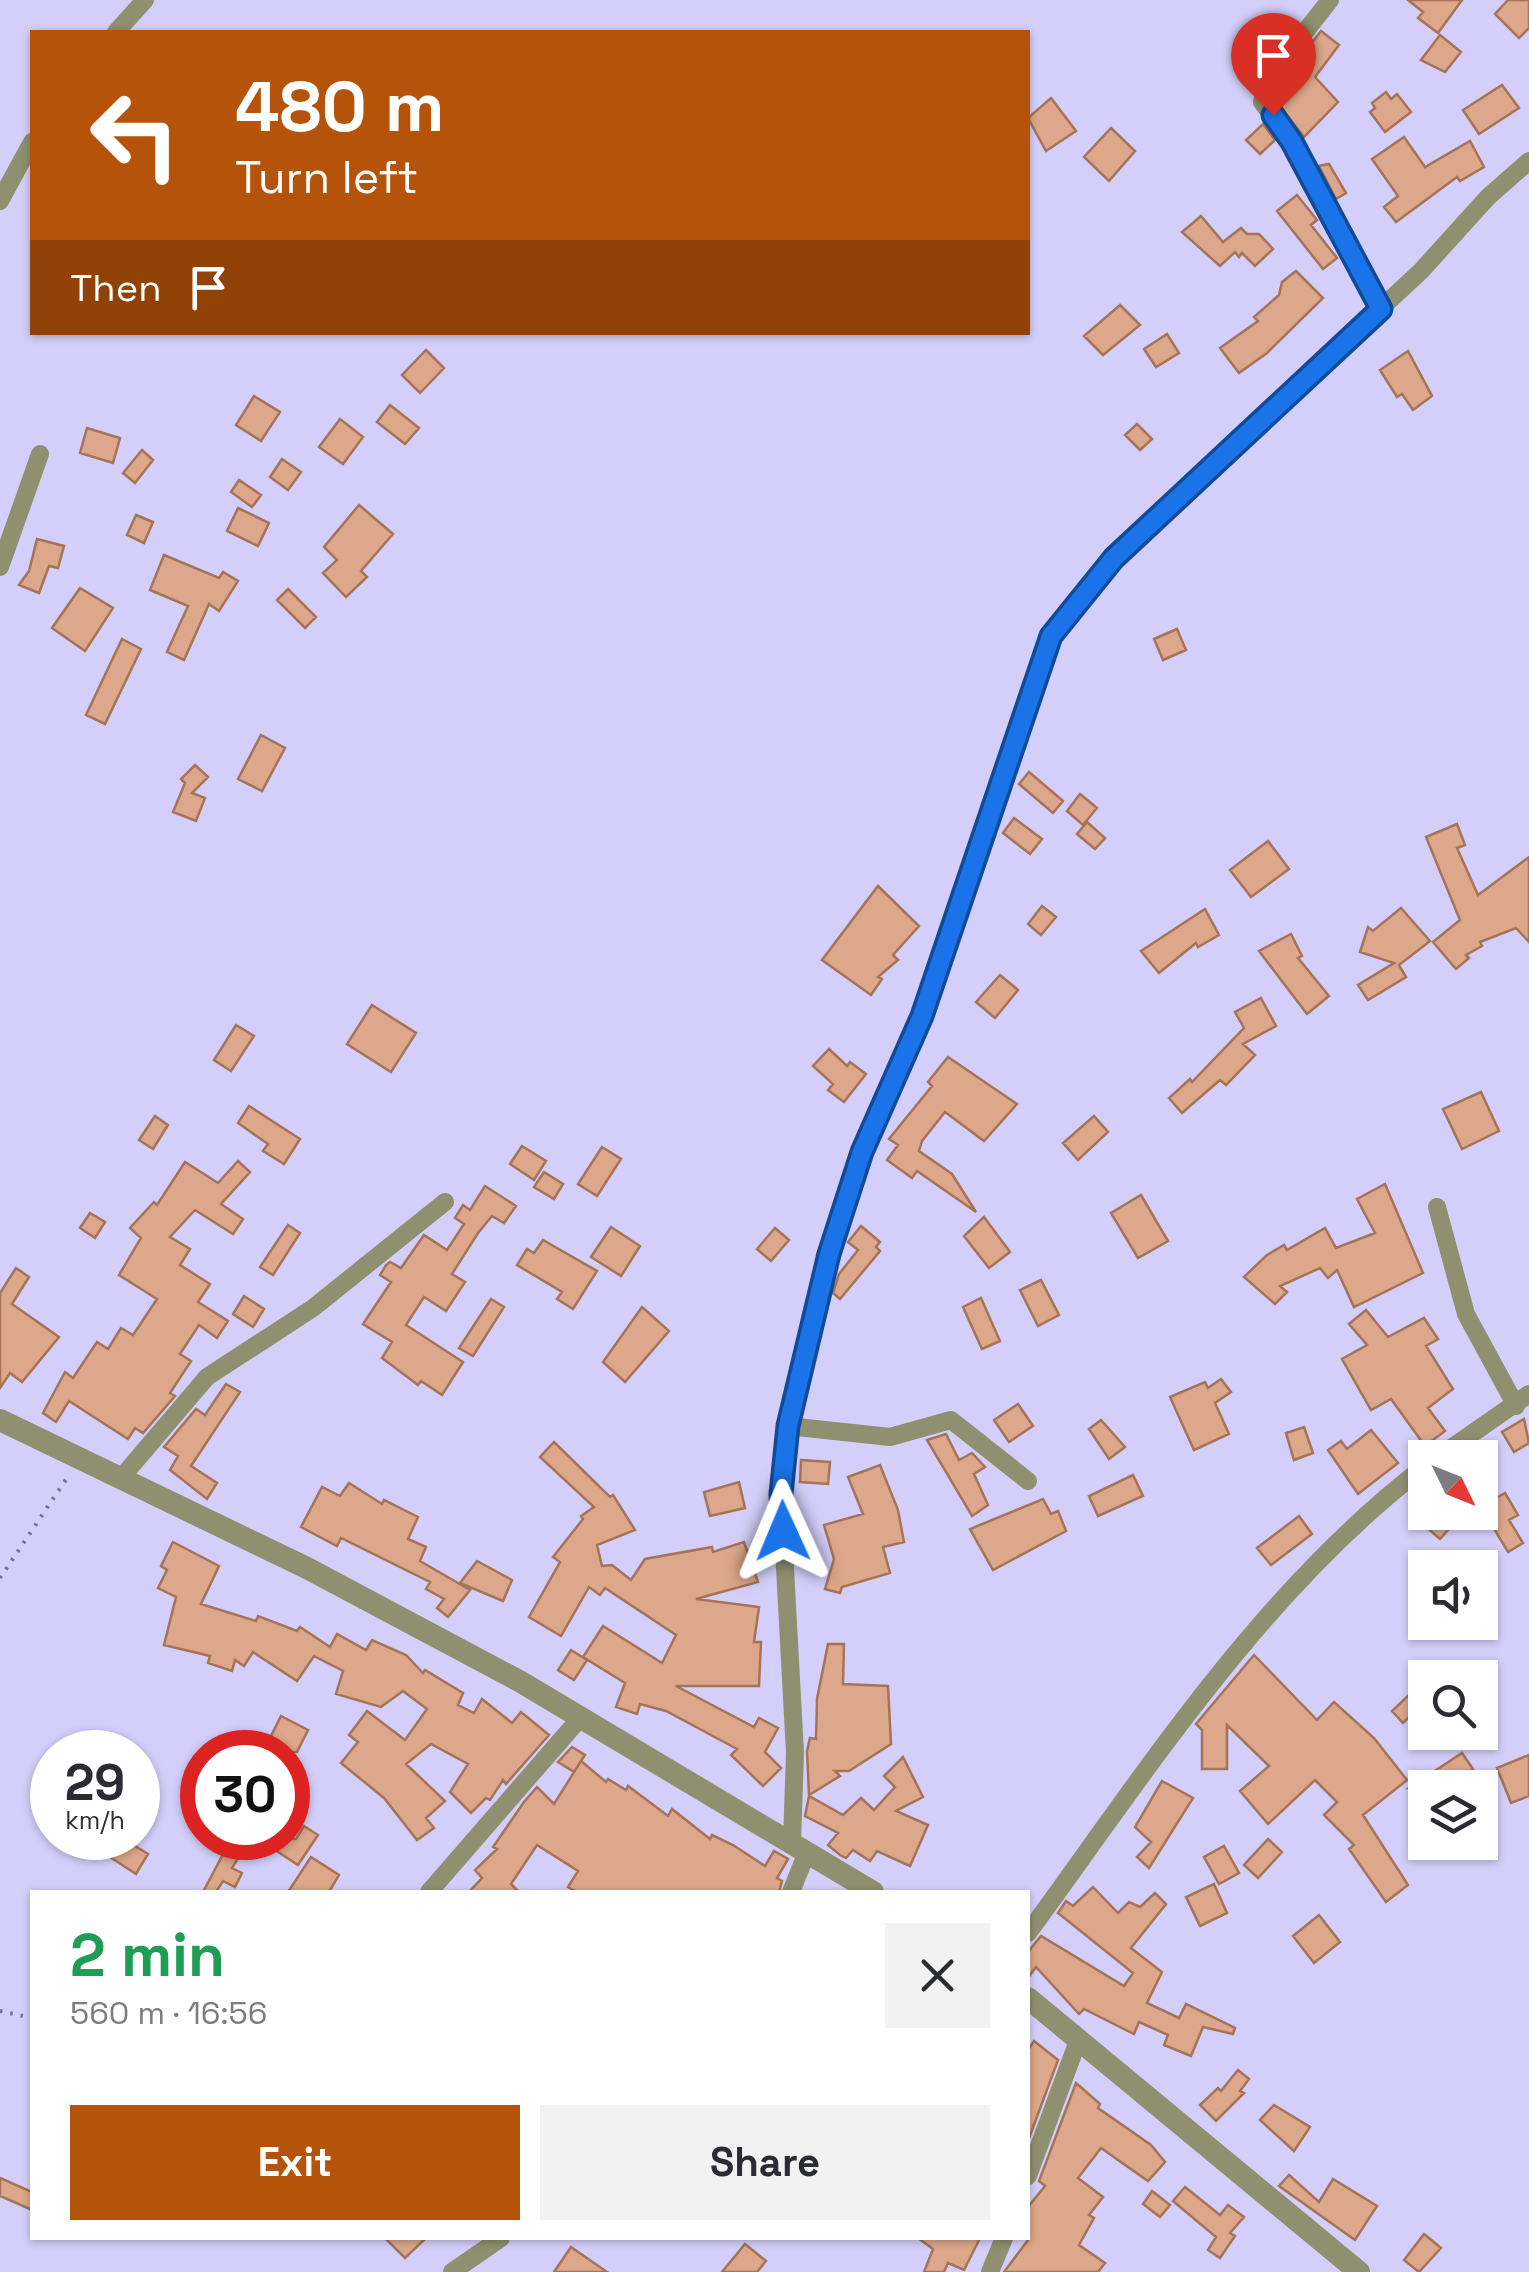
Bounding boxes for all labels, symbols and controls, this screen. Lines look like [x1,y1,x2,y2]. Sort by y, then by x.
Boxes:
pin [1231,13,1316,116]
icon: arrive [1246,28,1301,83]
text: 480 m [235,62,444,151]
icon: left [70,70,200,200]
text: Turn left [235,149,418,206]
icon: arrive [181,260,236,315]
text: Then [70,264,161,312]
north arrow [1408,1440,1498,1530]
map controls [1408,1440,1498,1860]
position arrow [731,1479,835,1583]
button: sound [1408,1550,1498,1640]
button: search [1408,1660,1498,1750]
speed limit sign: 30 [180,1730,310,1860]
text: 29 [65,1751,125,1815]
button: layers [1408,1770,1498,1860]
text: km/h [65,1804,125,1836]
text: 2 min [70,1917,225,1994]
button: close [885,1923,990,2028]
text: 560 m · 16:56 [70,1993,267,2033]
button: Exit [70,2105,520,2220]
button: Share [540,2105,990,2220]

